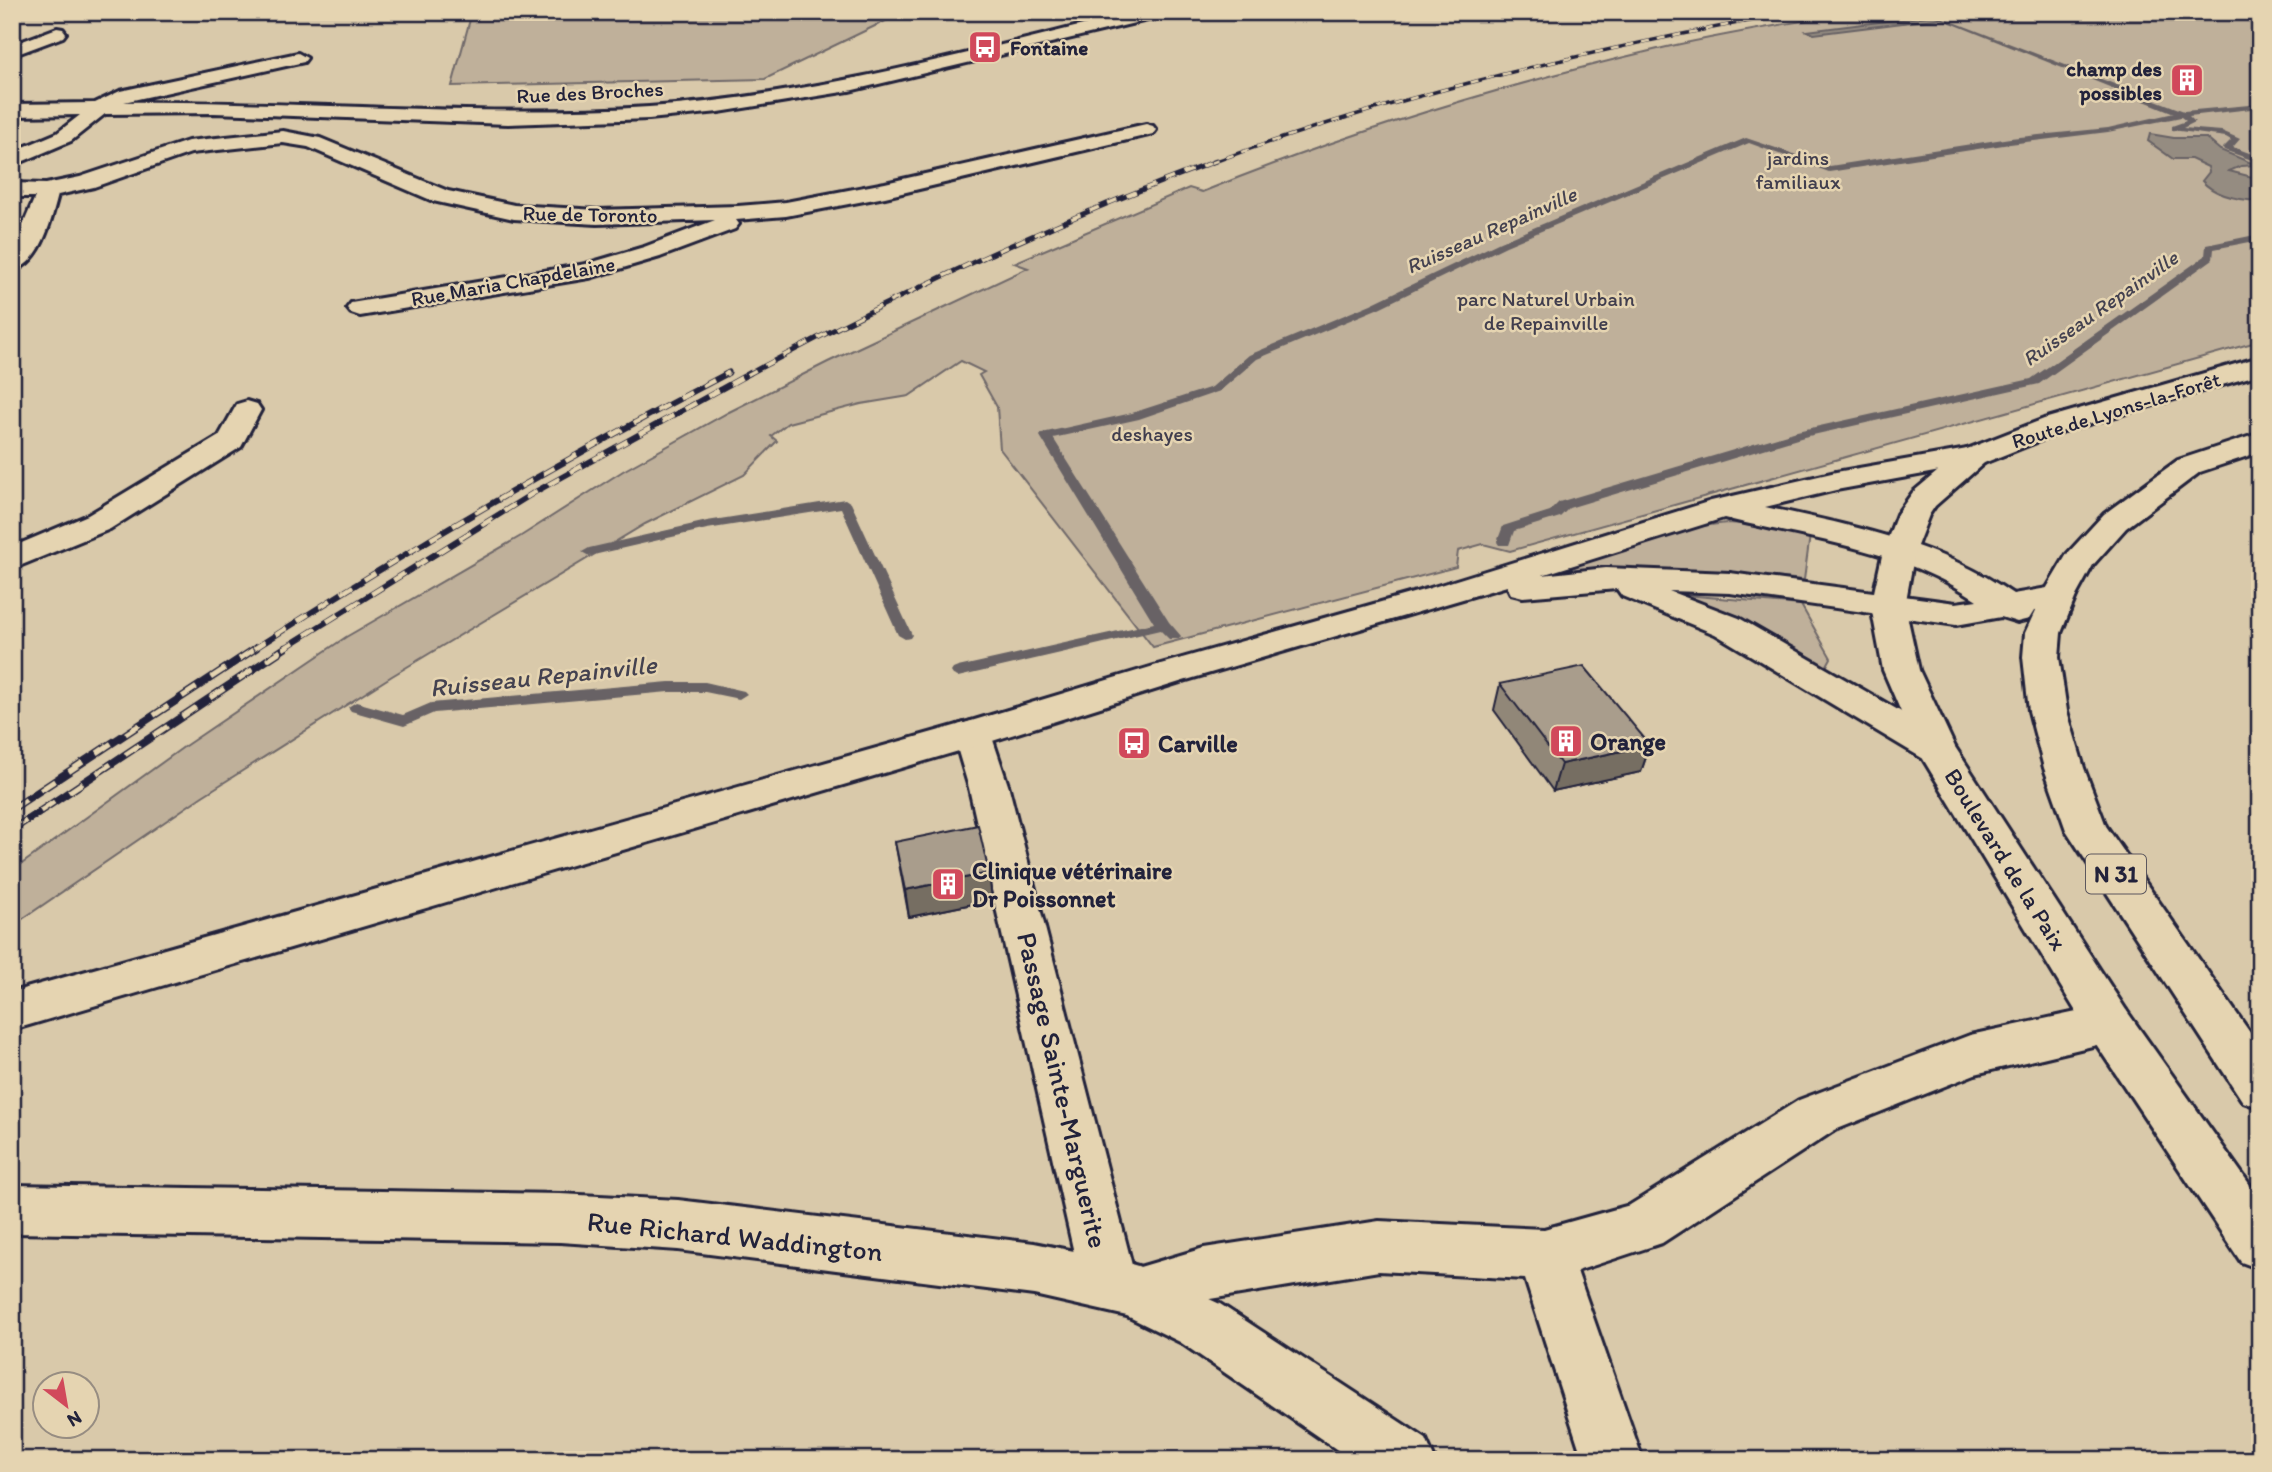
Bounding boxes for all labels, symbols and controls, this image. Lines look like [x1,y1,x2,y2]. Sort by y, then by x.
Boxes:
bus stop icon: Fontaine [966,28,1004,66]
place label: Fontaine [1010,35,1088,60]
place label: champ des possibles [2066,56,2162,106]
building icon: champ des possibles [2168,61,2206,99]
street label: Rue des Broches [516,76,664,108]
park label: jardins familiaux [1756,145,1841,194]
water label: Ruisseau Repainville [1402,181,1581,279]
street label: Rue de Toronto [522,200,658,228]
water label: Ruisseau Repainville [2017,244,2183,371]
street label: Rue Maria Chapdelaine [409,251,617,311]
park label: parc Naturel Urbain de Repainville [1457,286,1635,335]
street label: Route de Lyons-la-Forêt [2009,366,2223,454]
park label: deshayes [1111,421,1193,446]
water label: Ruisseau Repainville [428,648,660,704]
building icon: Orange [1547,722,1585,760]
bus stop icon: Carville [1115,724,1153,762]
place label: Orange [1590,727,1666,757]
place label: Carville [1158,729,1238,758]
street label: Boulevard de la Paix [1938,763,2074,955]
road number: N 31 [2086,854,2146,894]
place label: Clinique vétérinaire Dr Poissonnet [972,856,1172,913]
building icon: Clinique vétérinaire Dr Poissonnet [929,865,967,903]
street label: Passage Sainte-Marguerite [1010,929,1116,1251]
street label: Rue Richard Waddington [585,1204,885,1268]
north arrow [32,1370,102,1440]
text: N [63,1406,86,1432]

